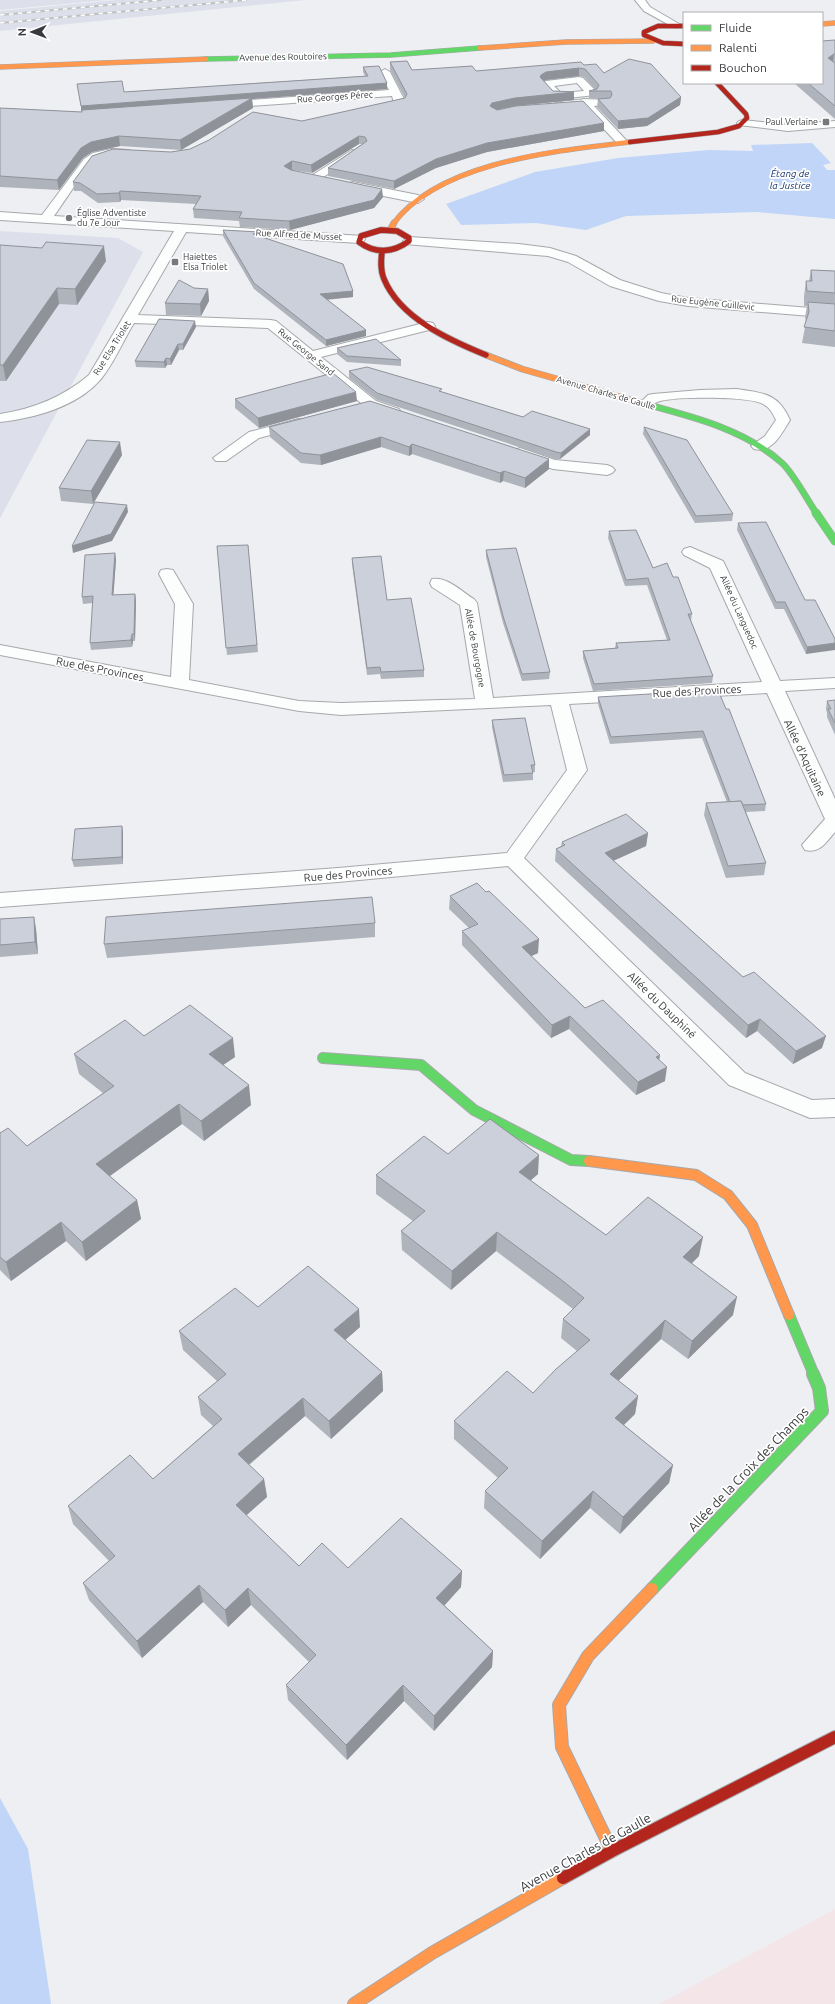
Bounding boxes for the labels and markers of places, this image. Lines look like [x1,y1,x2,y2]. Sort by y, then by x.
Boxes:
place label: Paul Verlaine [765,117,818,127]
marker: Paul Verlaine [821,117,831,127]
place label: Église Adventiste du 7e Jour [77,206,146,228]
marker: Église Adventiste du 7e Jour [64,213,74,223]
place label: Haiettes Elsa Triolet [183,252,228,272]
marker: Haiettes Elsa Triolet [170,257,180,267]

